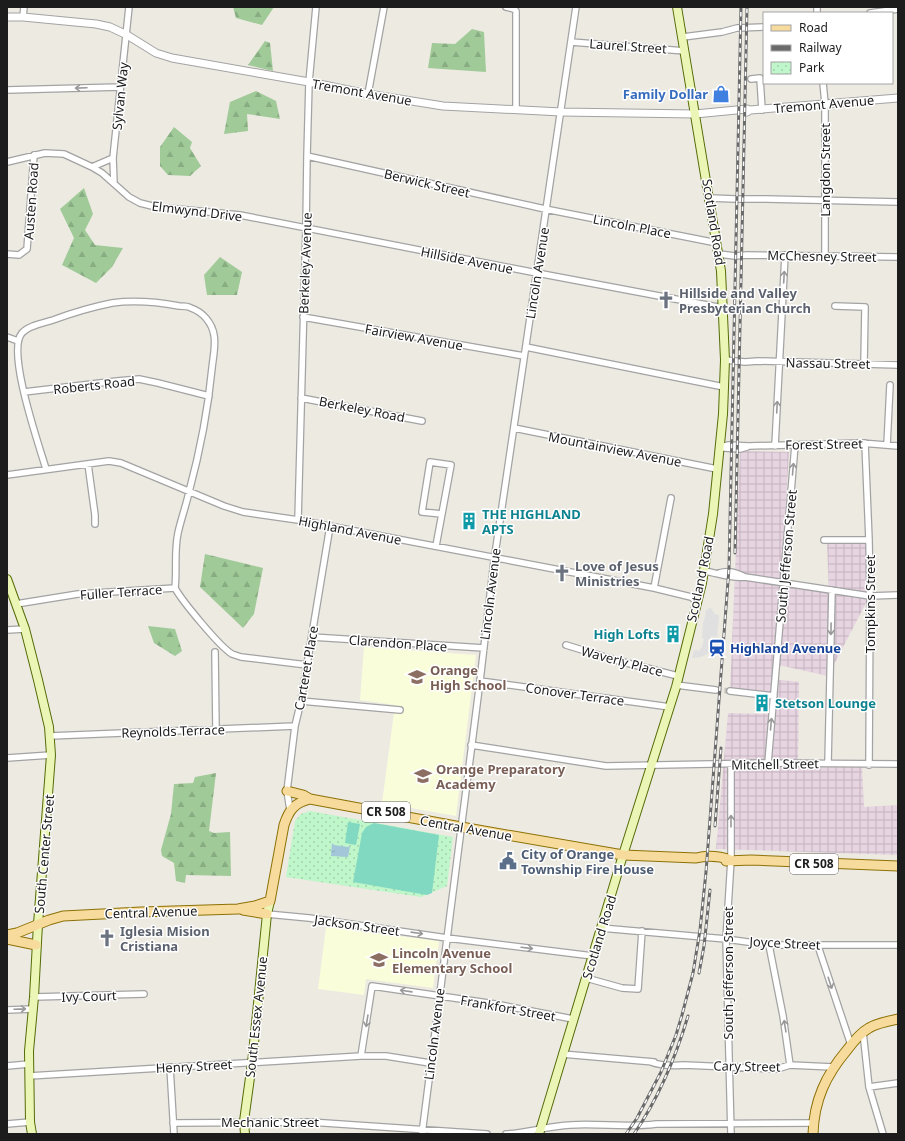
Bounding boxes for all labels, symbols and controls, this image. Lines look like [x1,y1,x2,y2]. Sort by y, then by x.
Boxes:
legend [763,12,893,84]
text: Road [799,19,828,36]
street label: Laurel Street [589,34,668,58]
text: Railway [799,39,843,56]
text: Park [799,59,825,76]
street label: Sylvan Way [107,61,133,131]
street label: Tremont Avenue [311,74,413,110]
one-way arrow [75,84,88,92]
shop icon: Family Dollar [711,84,731,104]
place label: Family Dollar [623,85,708,103]
street label: Tremont Avenue [773,91,875,117]
street label: Langdon Street [816,123,834,217]
street label: Austen Road [19,162,43,240]
street label: Berwick Street [382,164,472,202]
street label: Scotland Road [698,178,730,266]
street label: Elmwynd Drive [151,197,243,225]
street label: Lincoln Place [591,210,673,242]
street label: Berkeley Avenue [294,212,316,314]
street label: Lincoln Avenue [521,226,553,320]
street label: Hillside Avenue [419,242,515,278]
street label: McChesney Street [767,246,877,266]
one-way arrow [780,271,788,284]
place label: Hillside and Valley Presbyterian Church [679,284,811,317]
church icon: Hillside and Valley Presbyterian Church [656,290,676,310]
street label: Fairview Avenue [364,320,464,354]
street label: Nassau Street [786,353,871,373]
street label: Roberts Road [52,372,136,398]
street label: Berkeley Road [318,392,406,426]
one-way arrow [773,401,781,414]
street label: Mountainview Avenue [547,427,683,471]
street label: Forest Street [785,434,863,454]
one-way arrow [790,463,797,476]
street label: South Jefferson Street [771,488,801,623]
place label: THE HIGHLAND APTS [482,505,581,538]
street label: Highland Avenue [297,511,403,549]
building icon: THE HIGHLAND APTS [459,511,479,531]
street label: Scotland Road [682,534,718,624]
street label: Lincoln Avenue [475,547,505,641]
street label: Tompkins Street [861,554,879,653]
place label: Love of Jesus Ministries [575,557,659,590]
church icon: Love of Jesus Ministries [552,563,572,583]
street label: Fuller Terrace [79,580,163,604]
one-way arrow [828,622,835,635]
street label: Carteret Place [290,624,322,712]
building icon: High Lofts [663,624,683,644]
place label: High Lofts [594,625,660,643]
street label: Clarendon Place [348,631,448,655]
station icon: Highland Avenue [707,638,727,658]
place label: Highland Avenue [730,639,841,657]
street label: Waverly Place [579,641,665,681]
place label: Orange High School [430,661,506,694]
school or university icon: Orange High School [407,667,427,687]
street label: Conover Terrace [525,678,625,710]
building icon: Stetson Lounge [752,693,772,713]
place label: Stetson Lounge [775,694,876,712]
one-way arrow [768,718,775,731]
street label: Reynolds Terrace [121,720,225,742]
street label: Mitchell Street [731,754,819,774]
place label: Orange Preparatory Academy [436,760,566,793]
school or university icon: Orange Preparatory Academy [413,766,433,786]
street label: South Center Street [30,793,58,914]
road number: CR 508 [362,802,410,822]
street label: Central Avenue [419,811,513,845]
one-way arrow [727,815,735,828]
place label: City of Orange Township Fire House [521,845,654,878]
public building icon: City of Orange Township Fire House [498,851,518,871]
road number: CR 508 [790,854,838,874]
street label: Scotland Road [578,893,620,981]
street label: Central Avenue [104,901,198,923]
street label: South Jefferson Street [719,906,737,1040]
street label: Jackson Street [311,910,401,940]
place label: Iglesia Mision Cristiana [120,922,210,955]
church icon: Iglesia Mision Cristiana [97,928,117,948]
one-way arrow [410,930,423,937]
street label: Joyce Street [747,932,821,954]
place label: Lincoln Avenue Elementary School [392,944,512,977]
one-way arrow [520,944,533,951]
school or university icon: Lincoln Avenue Elementary School [369,950,389,970]
street label: South Essex Avenue [241,955,271,1079]
one-way arrow [827,976,834,989]
street label: Ivy Court [61,986,117,1006]
one-way arrow [400,987,413,995]
street label: Lincoln Avenue [419,987,449,1081]
street label: Frankfort Street [459,991,557,1025]
one-way arrow [13,1005,26,1013]
one-way arrow [363,1014,371,1027]
one-way arrow [781,1020,789,1033]
street label: Henry Street [155,1055,233,1077]
street label: Cary Street [713,1056,781,1076]
street label: Mechanic Street [221,1113,319,1131]

